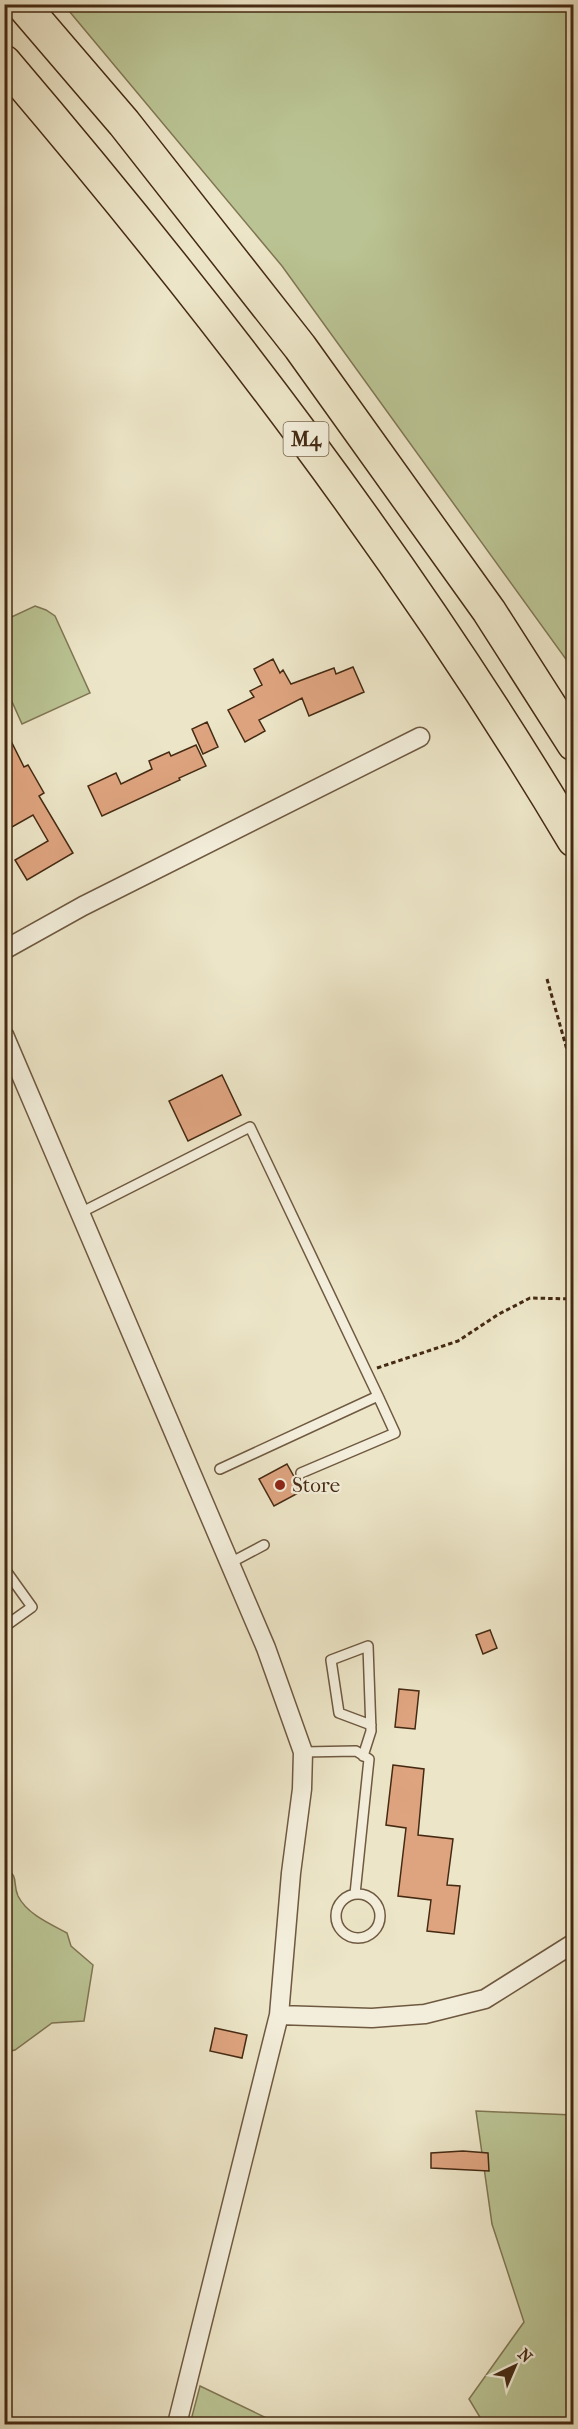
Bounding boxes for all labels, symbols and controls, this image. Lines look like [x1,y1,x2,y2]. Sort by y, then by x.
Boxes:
road number: M4 [284,422,328,456]
place label: Store [292,1473,340,1497]
marker: Store [273,1478,287,1492]
north arrow [485,2336,545,2396]
text: N [514,2345,537,2367]

